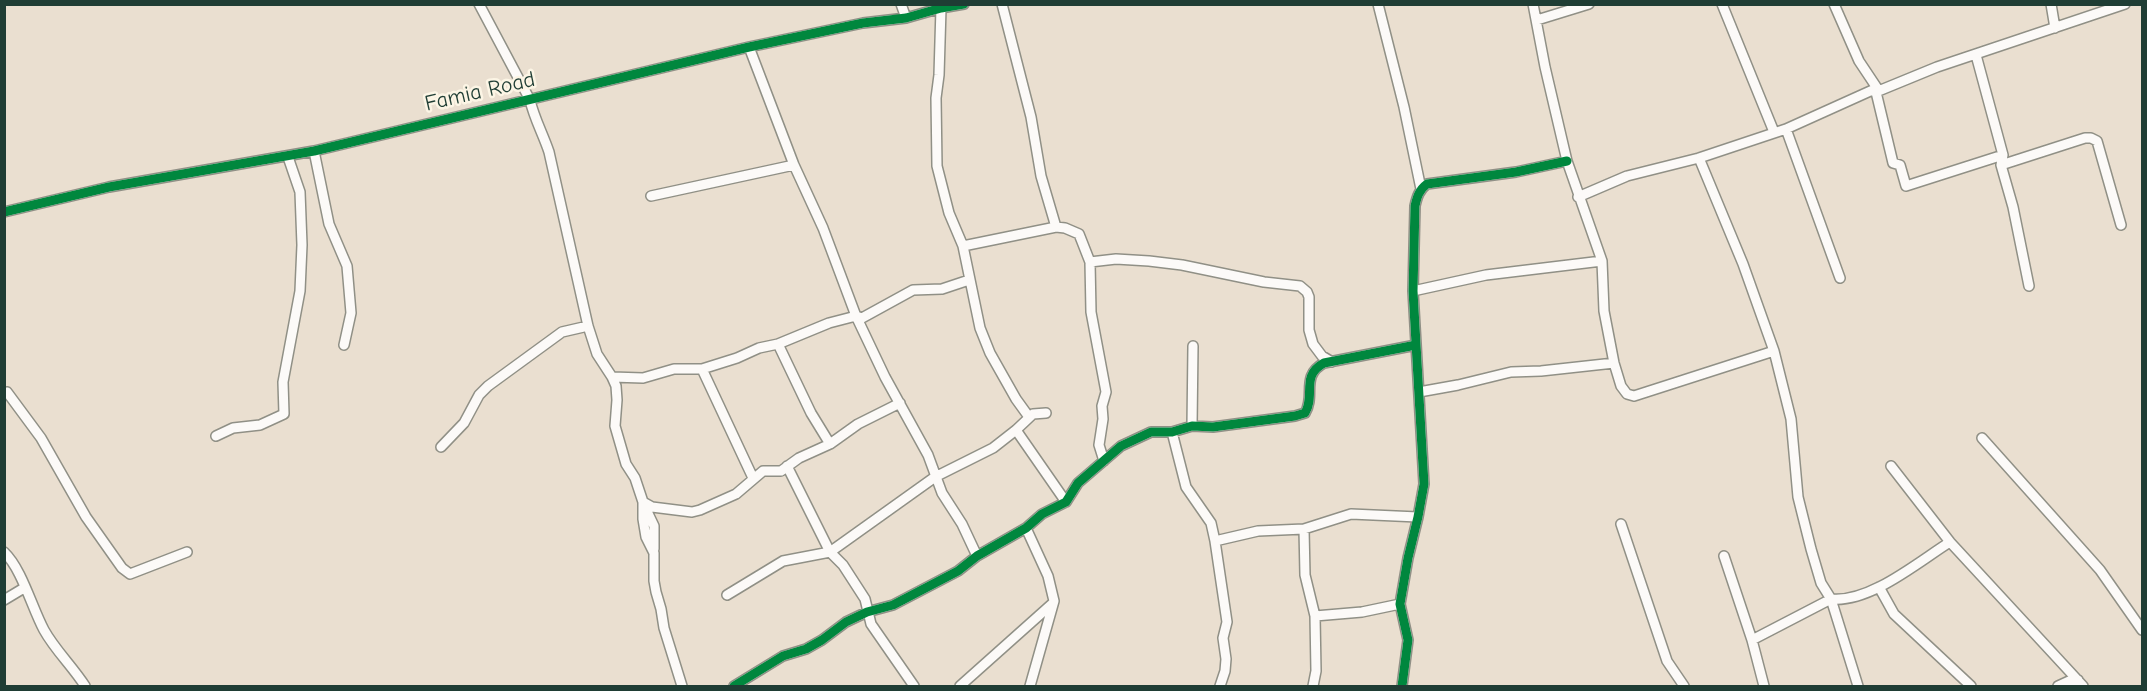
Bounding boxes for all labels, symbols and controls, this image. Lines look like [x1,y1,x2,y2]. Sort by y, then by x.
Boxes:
street label: Famia Road [422,67,538,117]

